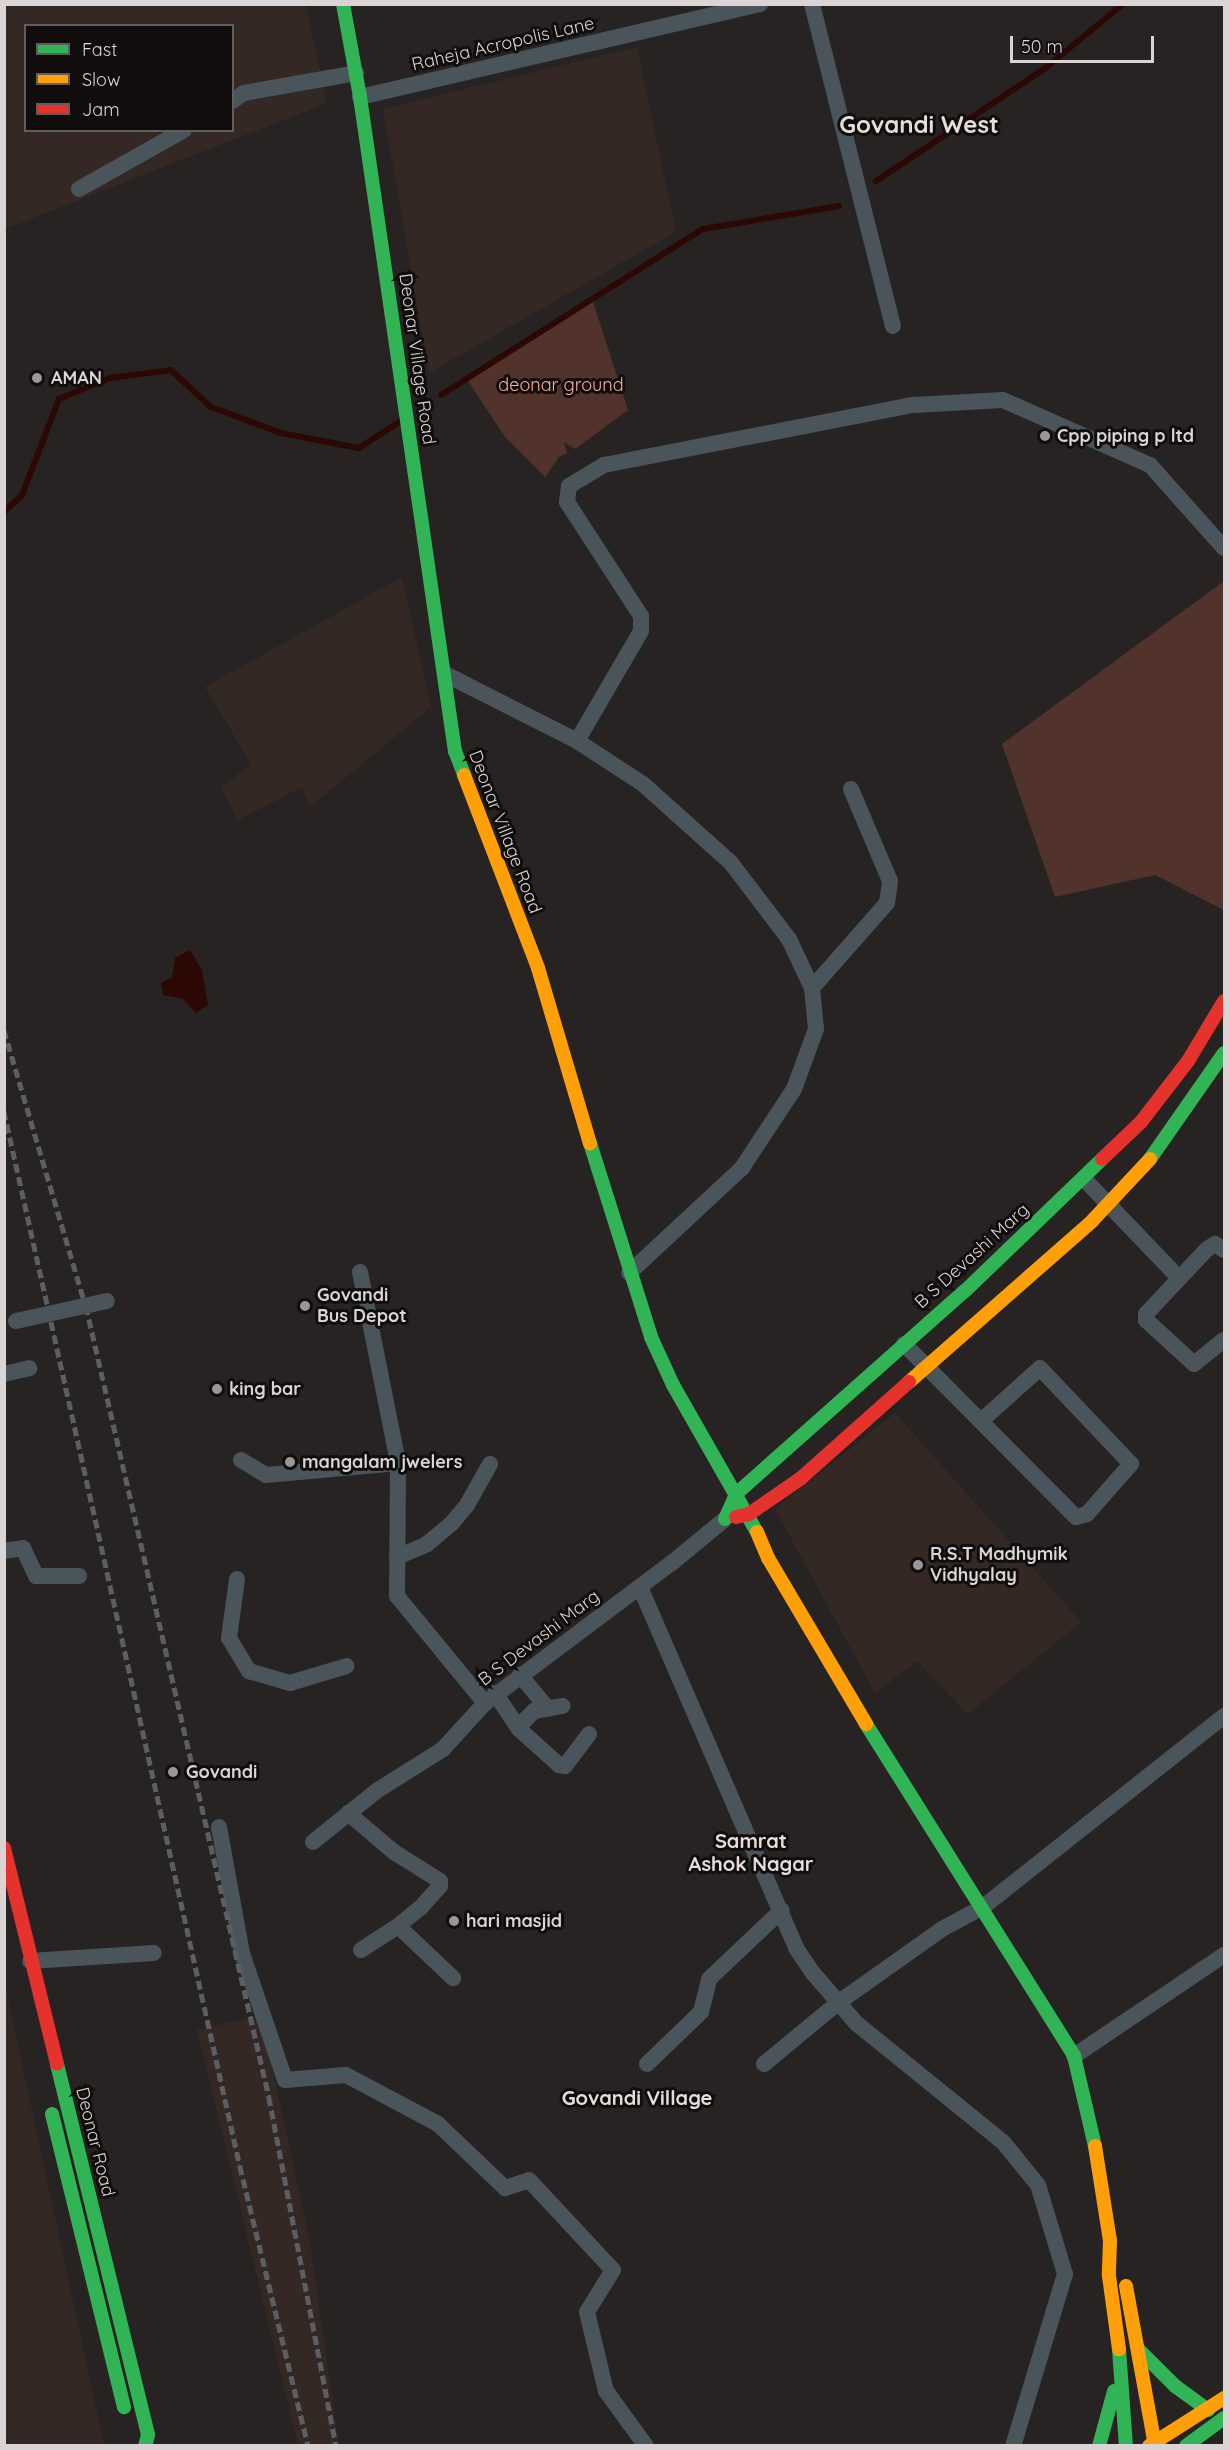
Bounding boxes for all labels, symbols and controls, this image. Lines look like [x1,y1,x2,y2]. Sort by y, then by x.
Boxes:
street label: Raheja Acropolis Lane [410,12,596,76]
legend [24,24,234,132]
scale bar [1013,24,1157,62]
text: 50 m [1021,35,1063,58]
text: Fast [82,38,117,61]
text: Slow [82,68,120,91]
text: Jam [82,98,120,121]
district label: Govandi West [839,111,999,139]
street label: Deonar Village Road [394,272,440,446]
place label: AMAN [51,367,102,389]
marker: AMAN [28,369,46,387]
park label: deonar ground [498,374,624,396]
place label: Cpp piping p ltd [1057,425,1194,447]
marker: Cpp piping p ltd [1038,429,1052,443]
street label: Deonar Village Road [464,747,546,917]
street label: B S Devashi Marg [910,1199,1034,1313]
place label: Govandi Bus Depot [317,1285,407,1328]
marker: Govandi Bus Depot [298,1299,312,1313]
place label: king bar [229,1378,301,1400]
marker: king bar [210,1382,224,1396]
place label: mangalam jwelers [302,1451,462,1473]
marker: mangalam jwelers [283,1455,297,1469]
place label: R.S.T Madhymik Vidhyalay [930,1544,1068,1586]
marker: R.S.T Madhymik Vidhyalay [911,1558,925,1572]
street label: B S Devashi Marg [474,1585,604,1691]
place label: Govandi [186,1761,257,1783]
marker: Govandi [164,1763,182,1781]
district label: Samrat Ashok Nagar [689,1829,813,1876]
place label: hari masjid [466,1910,562,1932]
marker: hari masjid [447,1914,461,1928]
street label: Deonar Road [71,2085,119,2199]
district label: Govandi Village [562,2085,712,2109]

